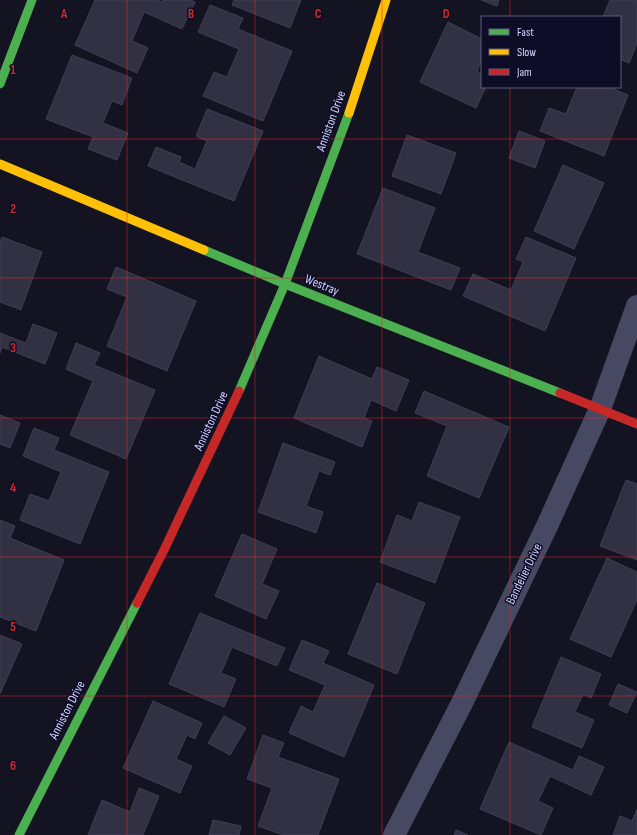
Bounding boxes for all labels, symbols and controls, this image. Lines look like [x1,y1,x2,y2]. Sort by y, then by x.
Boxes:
text: A [60,6,68,22]
text: B [188,6,194,22]
text: C [315,6,322,22]
text: D [443,6,450,22]
legend [481,16,621,88]
text: Fast [517,25,534,40]
text: Slow [517,45,536,60]
text: 1 [10,62,16,78]
text: Jam [516,65,532,80]
street label: Anniston Drive [312,88,349,155]
text: 2 [10,201,16,217]
street label: Westray [303,271,341,299]
text: 3 [10,340,16,356]
street label: Anniston Drive [190,389,232,454]
text: 4 [10,480,16,496]
street label: Bandelier Drive [502,541,546,607]
text: 5 [10,619,16,635]
street label: Anniston Drive [45,678,89,743]
text: 6 [10,758,16,774]

